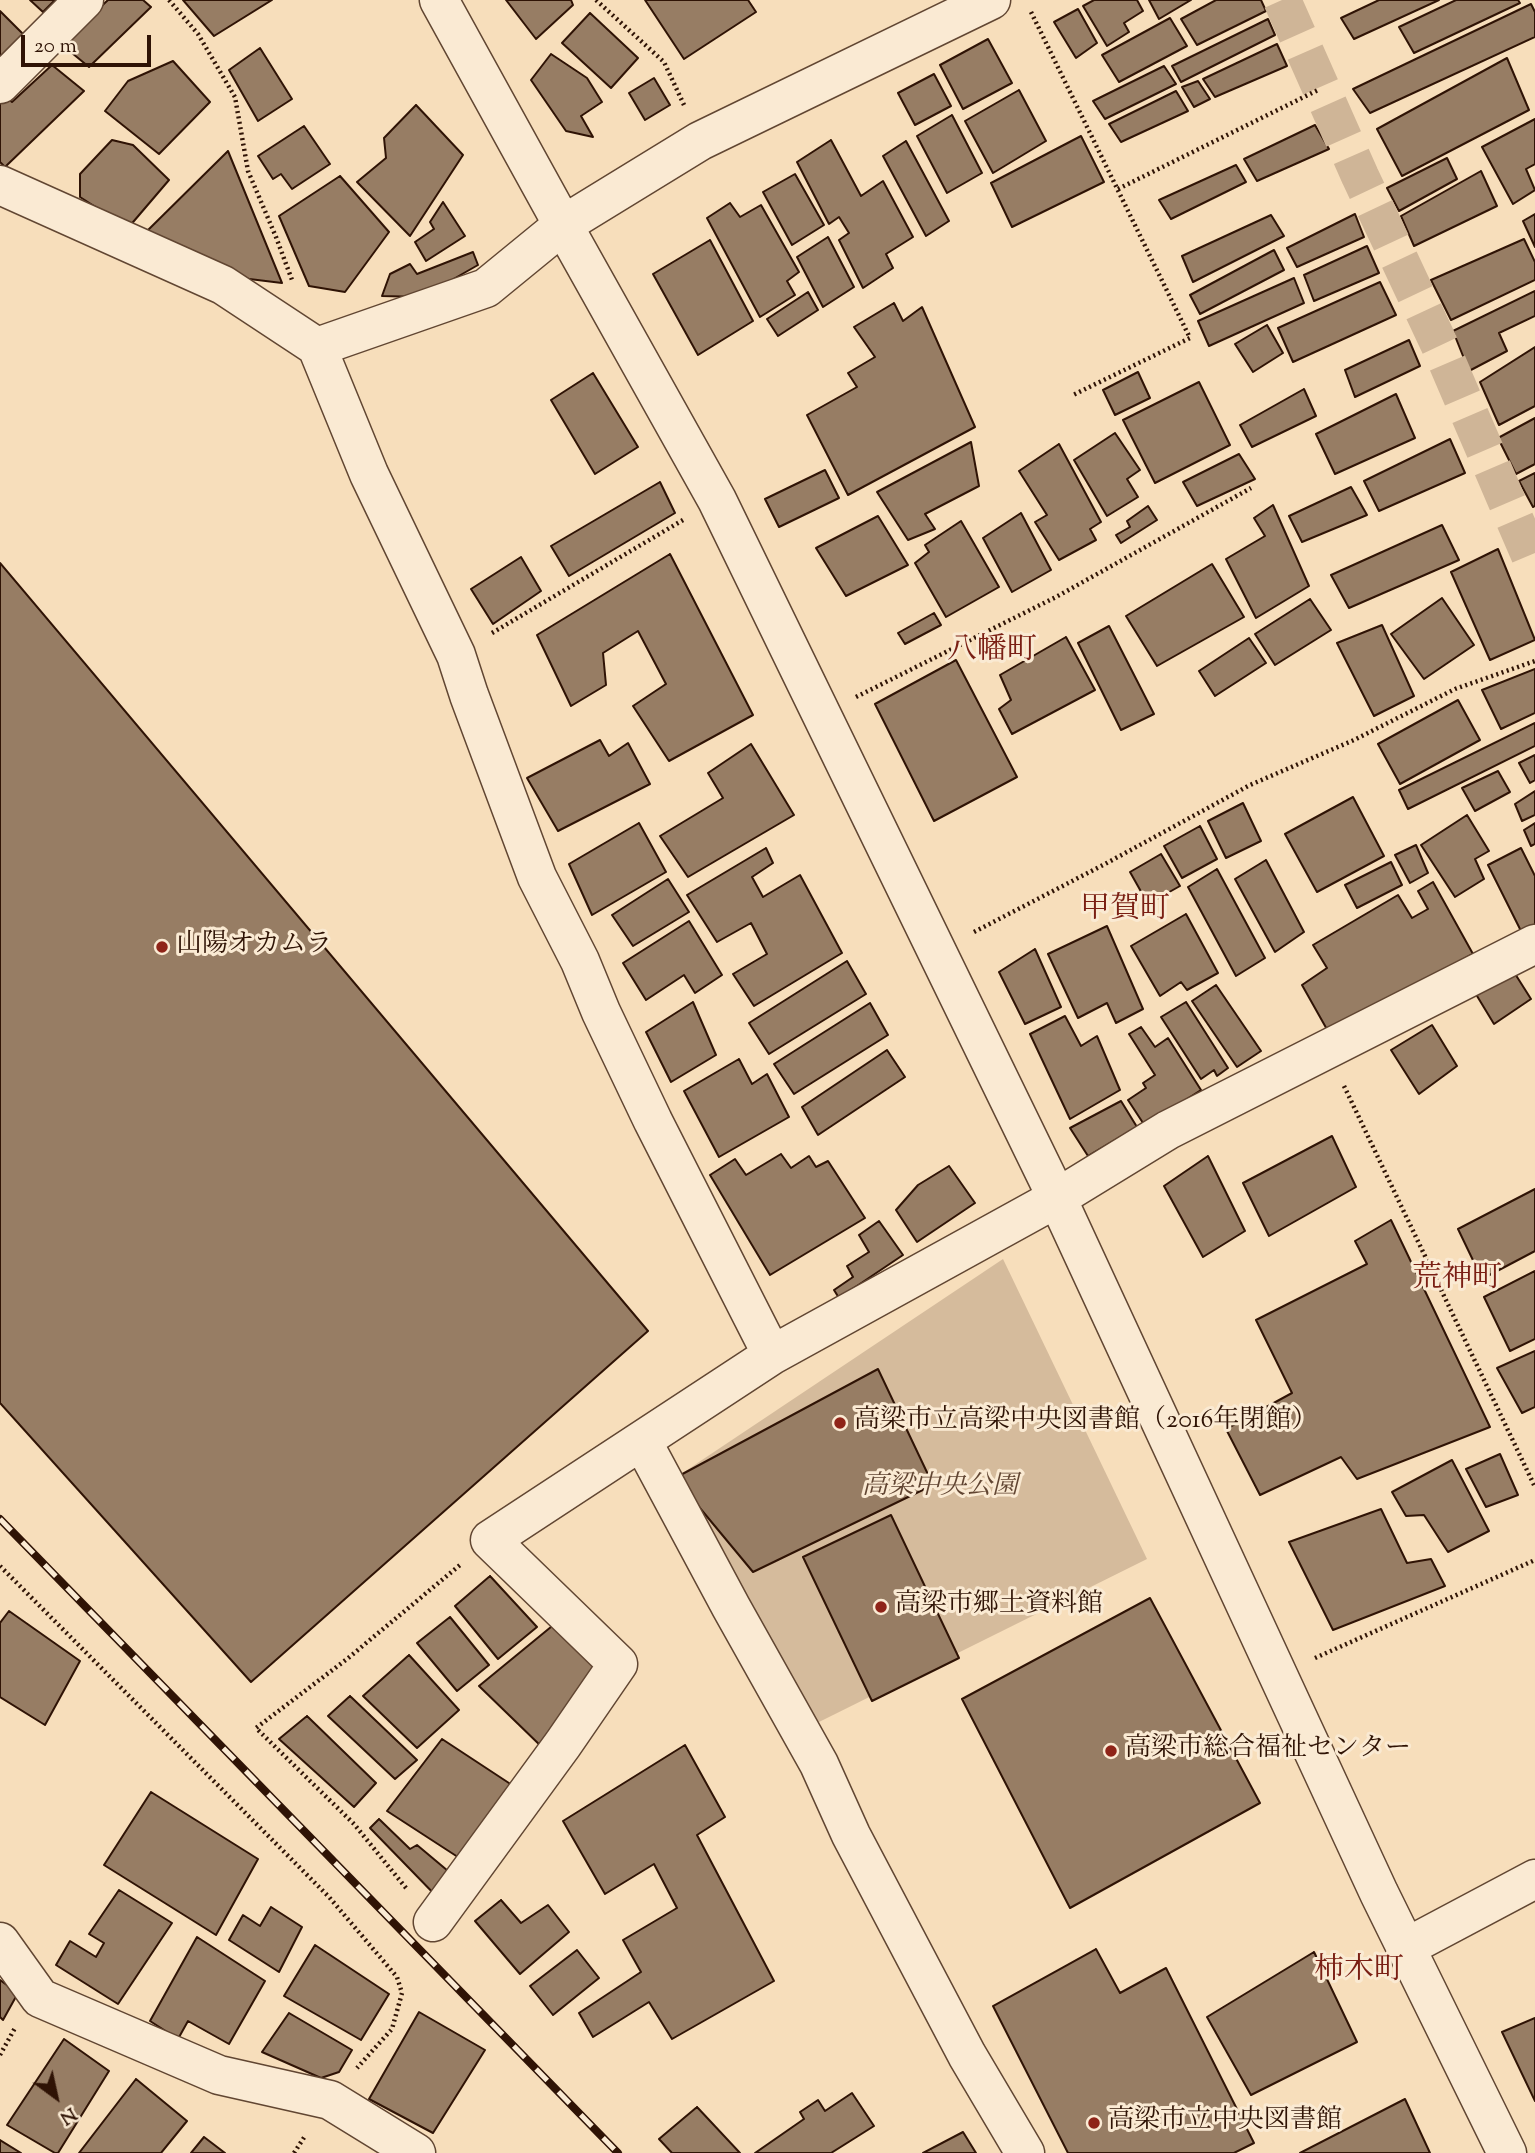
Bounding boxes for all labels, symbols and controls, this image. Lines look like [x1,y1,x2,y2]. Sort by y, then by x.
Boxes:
scale bar [24,21,154,65]
text: 20 m [34,32,77,62]
district label: 八幡町 [947,635,1037,671]
district label: 甲賀町 [1080,894,1170,930]
place label: 山陽オカムラ [176,931,332,963]
marker: 山陽オカムラ [154,939,170,955]
district label: 荒神町 [1412,1263,1502,1299]
place label: 高梁市立高梁中央図書館（2016年閉館） [854,1407,1317,1439]
marker: 高梁市立高梁中央図書館（2016年閉館） [832,1415,848,1431]
park label: 高梁中央公園 [862,1473,1018,1505]
place label: 高梁市郷土資料館 [895,1591,1103,1623]
marker: 高梁市郷土資料館 [873,1599,889,1615]
place label: 高梁市総合福祉センター [1125,1735,1411,1767]
marker: 高梁市総合福祉センター [1103,1743,1119,1759]
district label: 柿木町 [1314,1955,1404,1991]
north arrow [21,2062,91,2132]
text: N [54,2100,81,2130]
place label: 高梁市立中央図書館 [1108,2107,1342,2139]
marker: 高梁市立中央図書館 [1086,2115,1102,2131]

